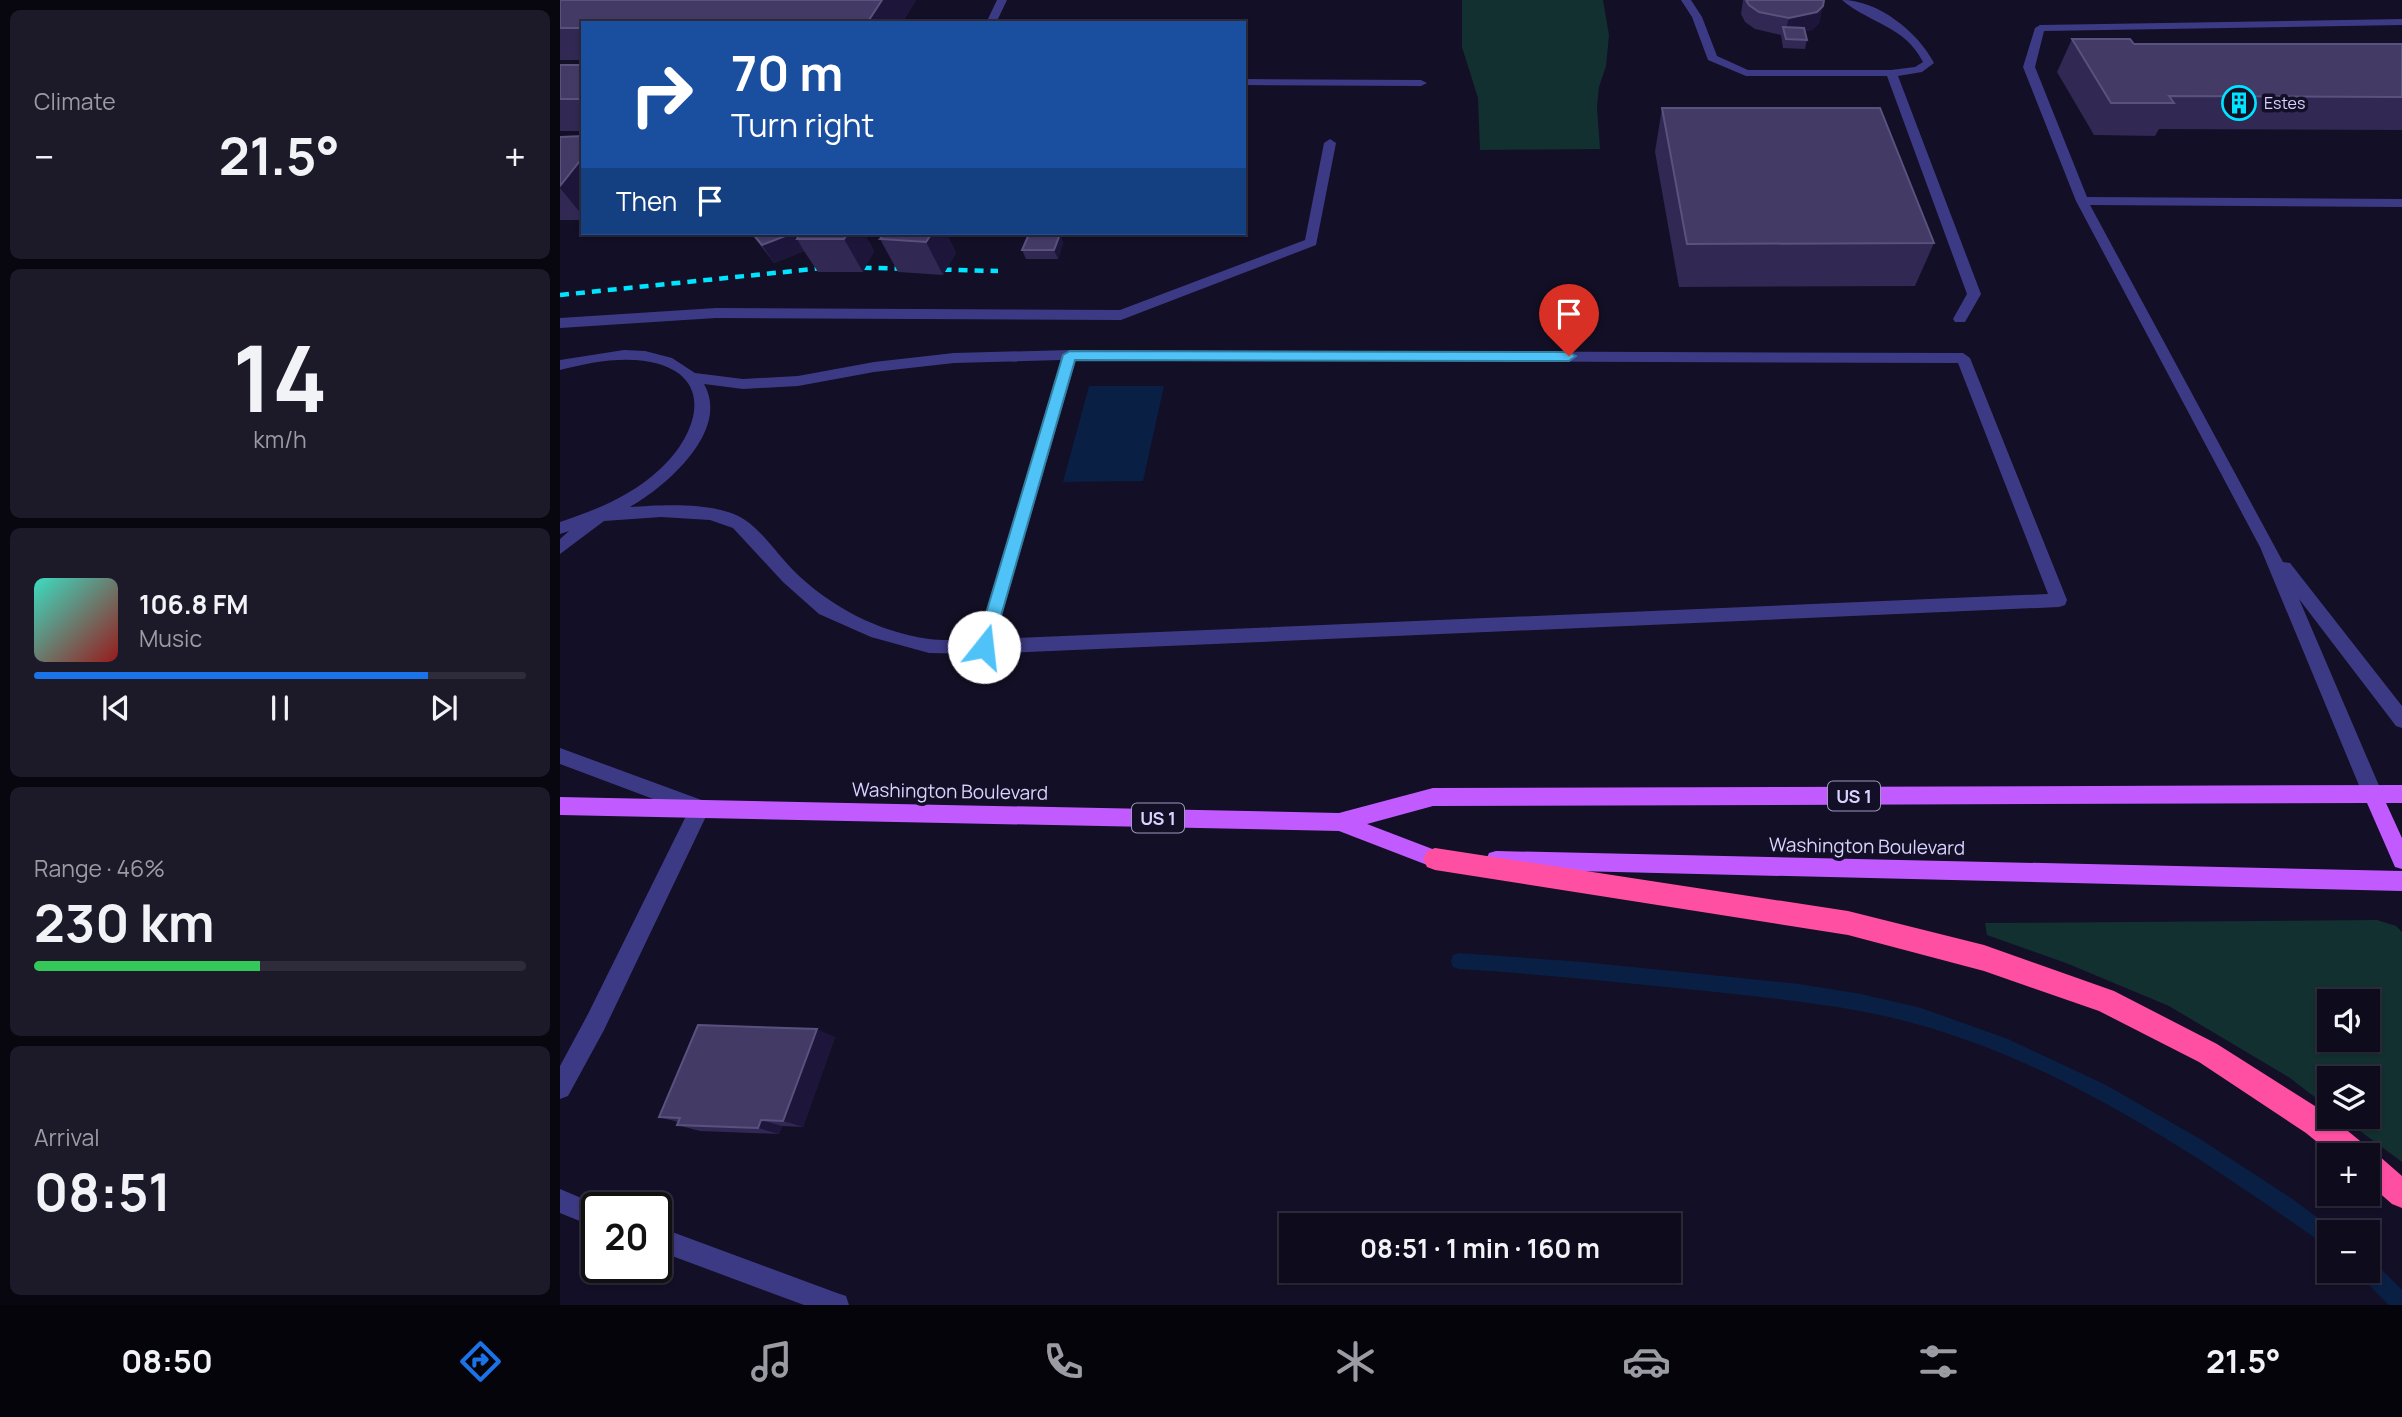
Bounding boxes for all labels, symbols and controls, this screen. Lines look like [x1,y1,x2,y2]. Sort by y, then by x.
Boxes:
text: 70 m [731,39,843,106]
icon: right [616,49,707,140]
building icon: Estes [2220,84,2258,122]
text: Climate [34,85,116,117]
place label: Estes [2264,92,2305,114]
text: Turn right [731,103,874,147]
text: 21.5° [219,120,340,191]
text: − [34,130,55,182]
text: + [504,130,526,182]
icon: arrive [691,182,729,220]
text: Then [616,183,677,219]
pin [1539,284,1599,356]
icon: arrive [1550,295,1588,333]
text: 14 [232,315,328,439]
text: km/h [253,423,307,455]
text: 106.8 FM [139,586,249,622]
position arrow [947,610,1021,684]
text: Music [139,622,202,654]
icon: previous [97,689,135,727]
icon: pause [261,689,299,727]
icon: next [425,689,463,727]
street label: Washington Boulevard [852,776,1048,806]
road number: US 1 [1828,782,1880,810]
road number: US 1 [1132,804,1184,832]
street label: Washington Boulevard [1769,831,1965,861]
text: Range · 46% [34,852,165,884]
text: 230 km [34,887,215,958]
map controls [2317,989,2380,1283]
button: sound [2317,989,2380,1052]
button: layers [2317,1066,2380,1129]
text: Arrival [34,1121,100,1153]
button: + [2317,1143,2380,1206]
text: 08:51 [34,1156,171,1227]
speed limit sign: 20 [581,1192,672,1283]
button: − [2317,1220,2380,1283]
text: 08:51 · 1 min · 160 m [1360,1230,1600,1266]
icon: directions [456,1337,505,1386]
icon: music [747,1337,796,1386]
icon: phone [1039,1337,1088,1386]
icon: climate [1331,1337,1380,1386]
icon: car [1622,1337,1671,1386]
icon: filters [1914,1337,1963,1386]
text: 08:50 [121,1339,213,1383]
text: 21.5° [2206,1339,2281,1383]

